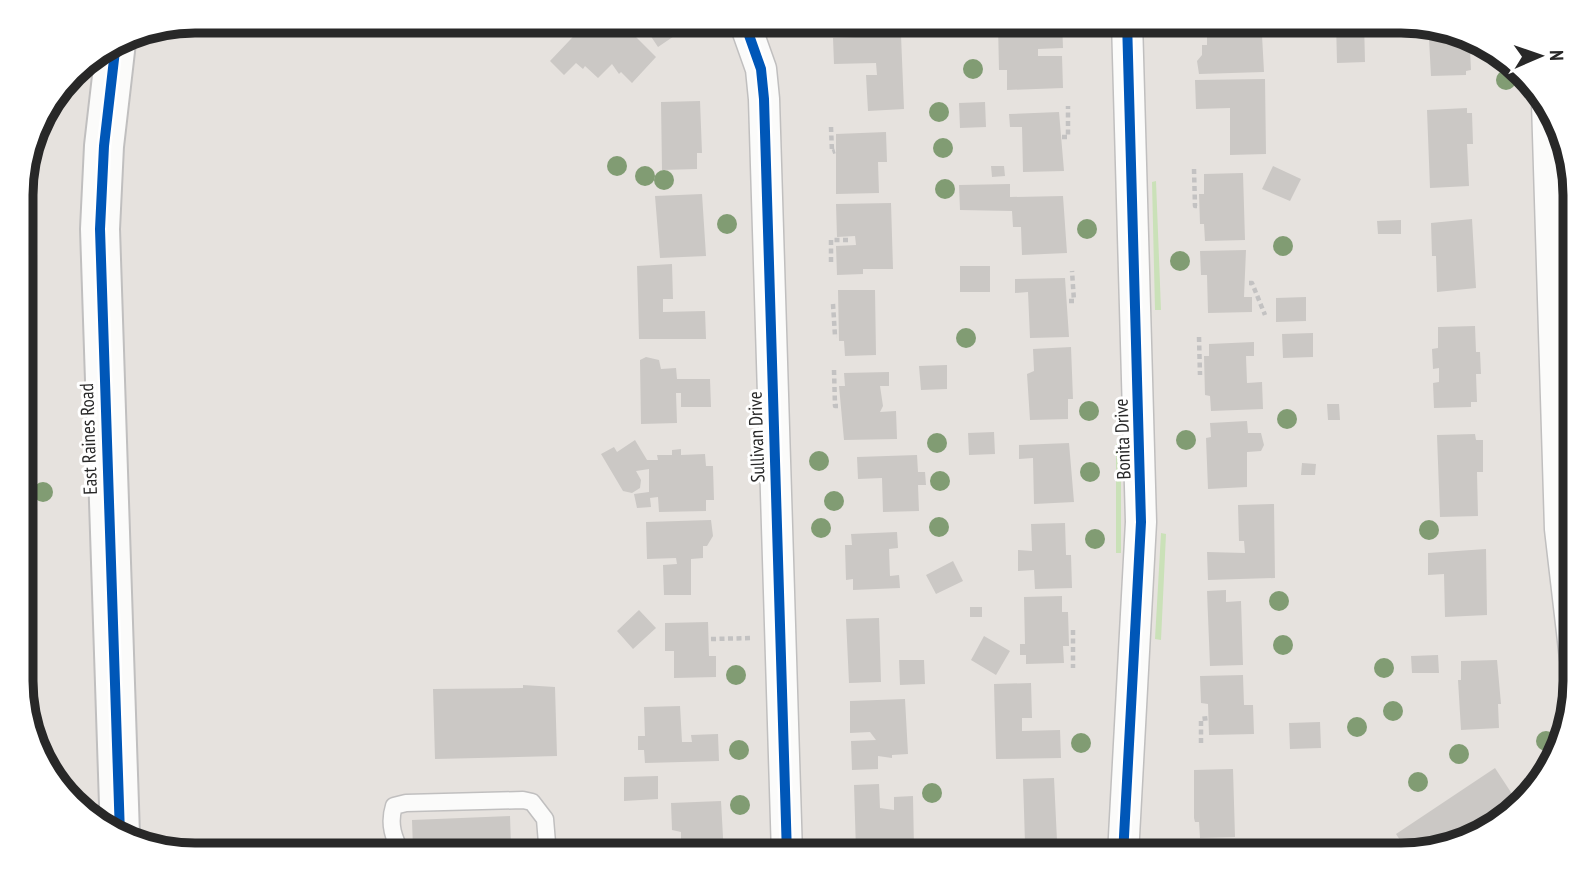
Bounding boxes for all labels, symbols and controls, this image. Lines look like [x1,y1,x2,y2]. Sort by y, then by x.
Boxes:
north arrow [1505,21,1575,91]
text: N [1545,50,1569,61]
street label: East Raines Road [74,383,102,495]
street label: Sullivan Drive [742,391,770,483]
street label: Bonita Drive [1109,398,1135,480]

